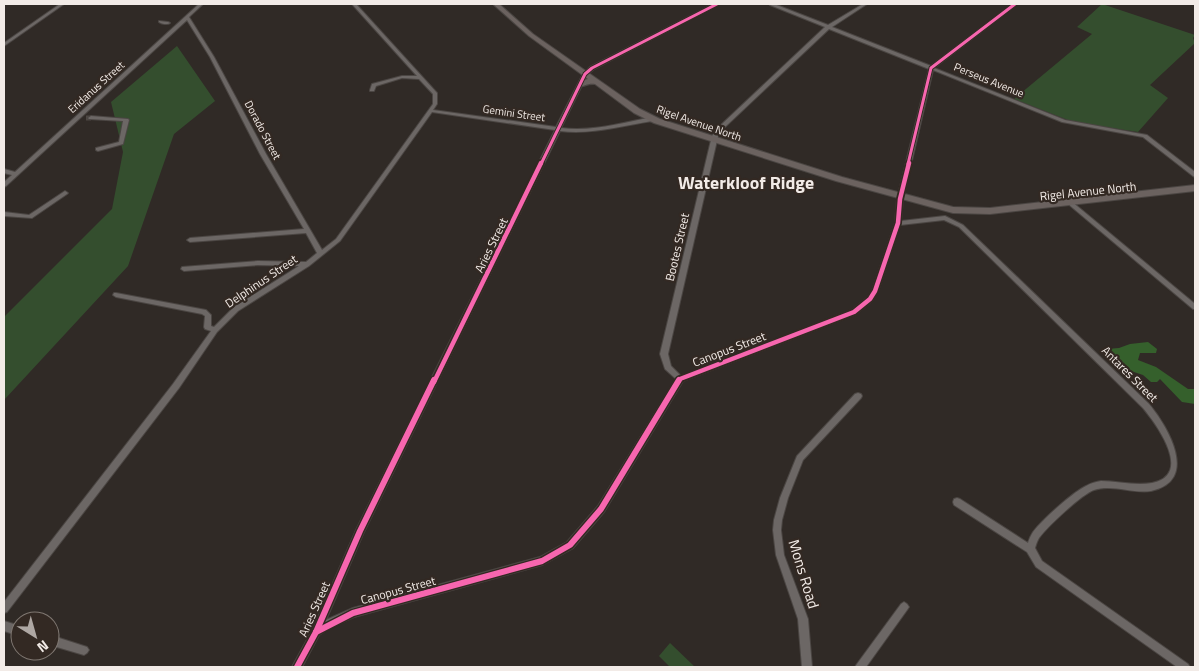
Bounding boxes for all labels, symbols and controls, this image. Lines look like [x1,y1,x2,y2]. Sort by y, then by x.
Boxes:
street label: Eridanus Street [64,57,128,117]
street label: Perseus Avenue [952,59,1027,101]
street label: Dorado Street [241,98,285,162]
street label: Gemini Street [482,101,546,125]
street label: Rigel Avenue North [654,101,744,145]
district label: Waterkloof Ridge [678,169,814,196]
street label: Rigel Avenue North [1039,176,1137,206]
street label: Bootes Street [660,210,694,283]
street label: Aries Street [469,214,513,276]
street label: Delphinus Street [221,249,302,312]
street label: Canopus Street [690,326,769,372]
street label: Antares Street [1097,341,1163,407]
street label: Mons Road [783,537,825,611]
street label: Canopus Street [358,571,438,609]
street label: Aries Street [293,577,335,640]
north arrow [10,611,60,661]
text: N [33,635,53,658]

